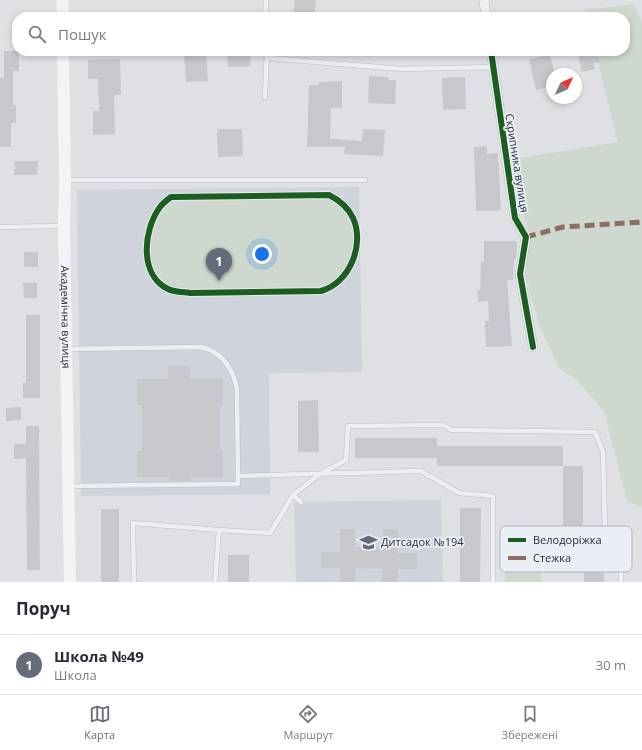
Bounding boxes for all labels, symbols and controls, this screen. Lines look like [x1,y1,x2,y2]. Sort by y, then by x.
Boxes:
search box [12,12,630,56]
icon: search [26,23,48,45]
text: Пошук [58,24,107,44]
north arrow [546,68,582,104]
street label: Скрипника вулиця [502,112,533,213]
your location [252,244,272,264]
pin: 1 [206,248,232,281]
street label: Академічна вулиця [58,265,74,369]
legend [500,526,632,572]
school or university icon: Дитсадок №194 [358,532,378,552]
text: Велодоріжка [533,532,602,547]
place label: Дитсадок №194 [381,534,464,549]
text: Стежка [533,550,571,565]
text: Поруч [16,597,71,620]
text: Школа №49 [54,646,144,666]
text: 1 [25,656,33,674]
text: 30 m [596,656,626,674]
text: Школа [54,666,97,684]
tab: Карта [84,703,115,742]
tab: Маршрут [283,703,333,742]
tab: Збережені [502,703,558,742]

